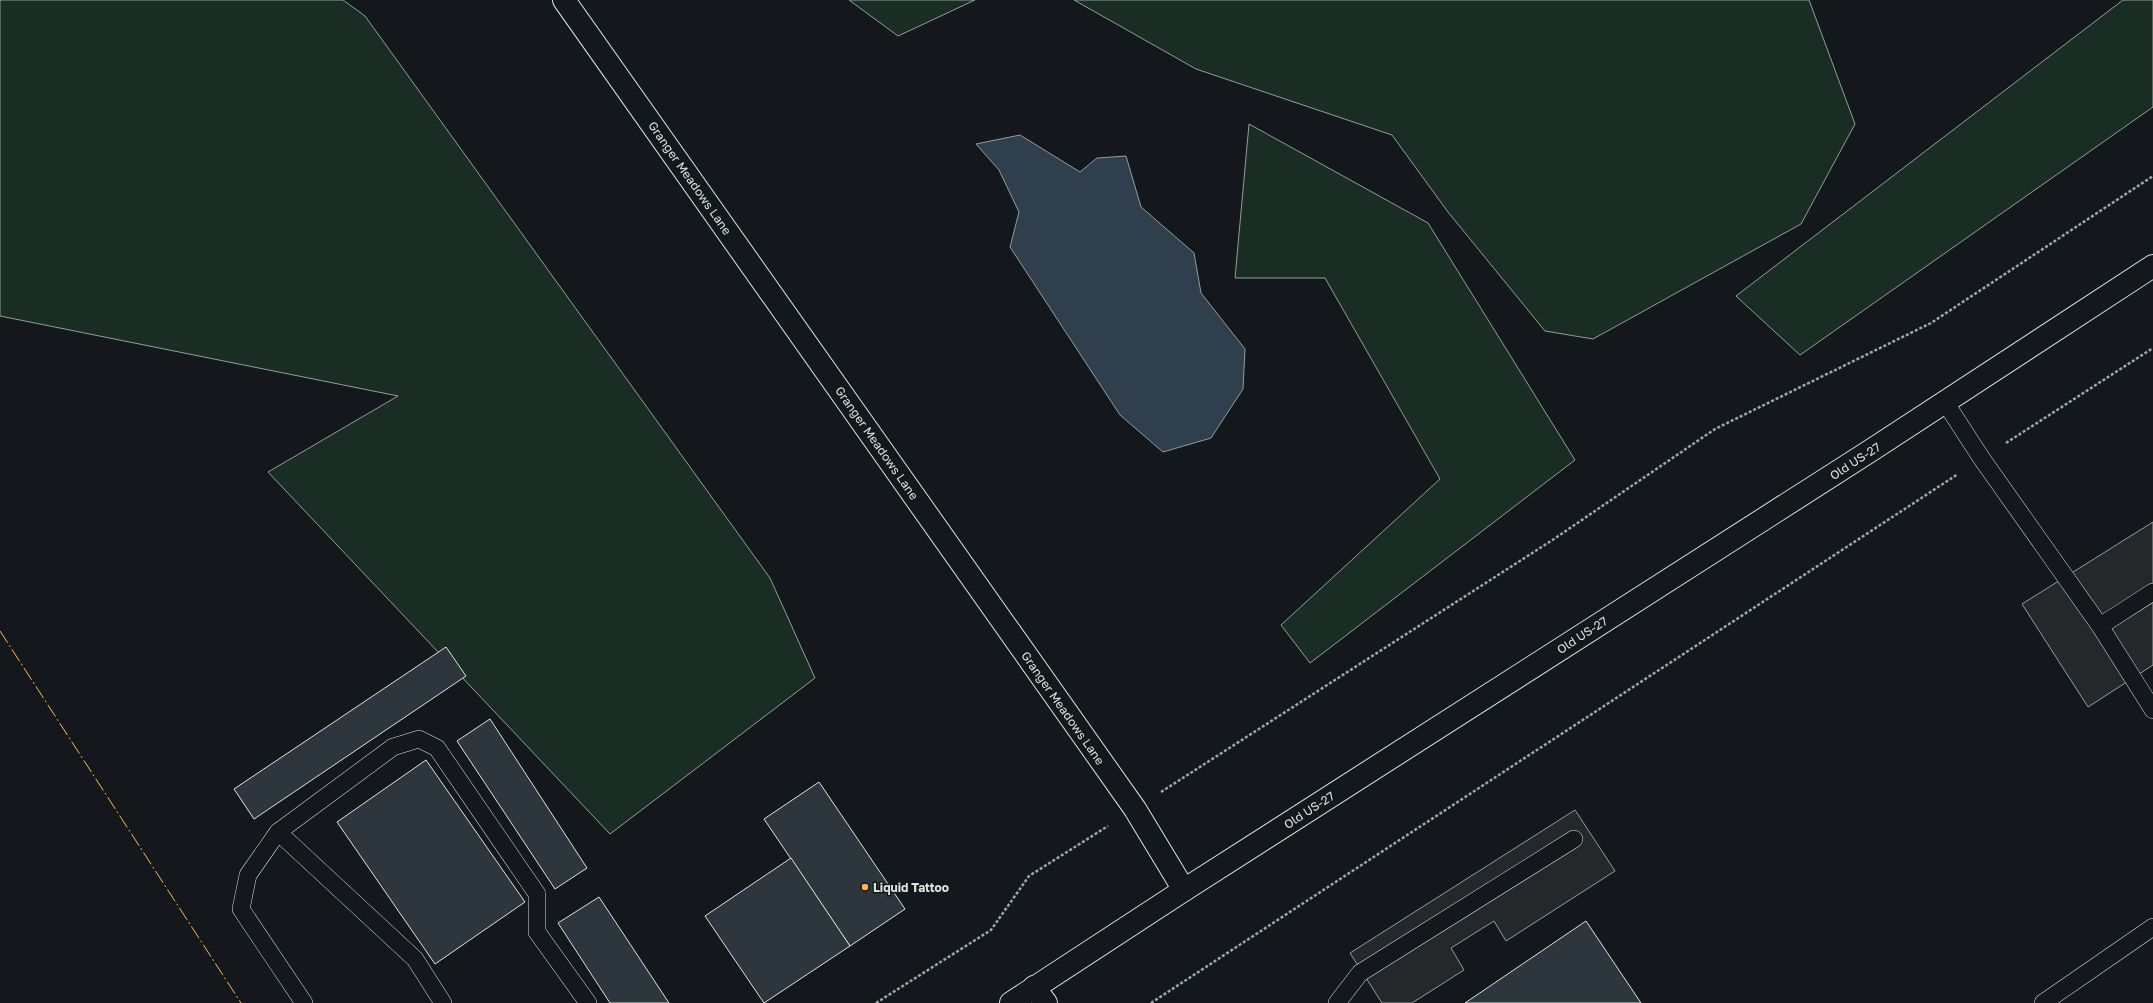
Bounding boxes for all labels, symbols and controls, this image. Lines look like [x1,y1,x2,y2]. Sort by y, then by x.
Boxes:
street label: Granger Meadows Lane [645,118,735,238]
street label: Granger Meadows Lane [832,383,922,503]
street label: Old US-27 [1827,439,1883,483]
street label: Old US-27 [1554,613,1610,657]
street label: Granger Meadows Lane [1018,648,1108,768]
street label: Old US-27 [1281,788,1337,832]
place label: Liquid Tattoo [873,880,949,895]
marker: Liquid Tattoo [860,882,870,892]

